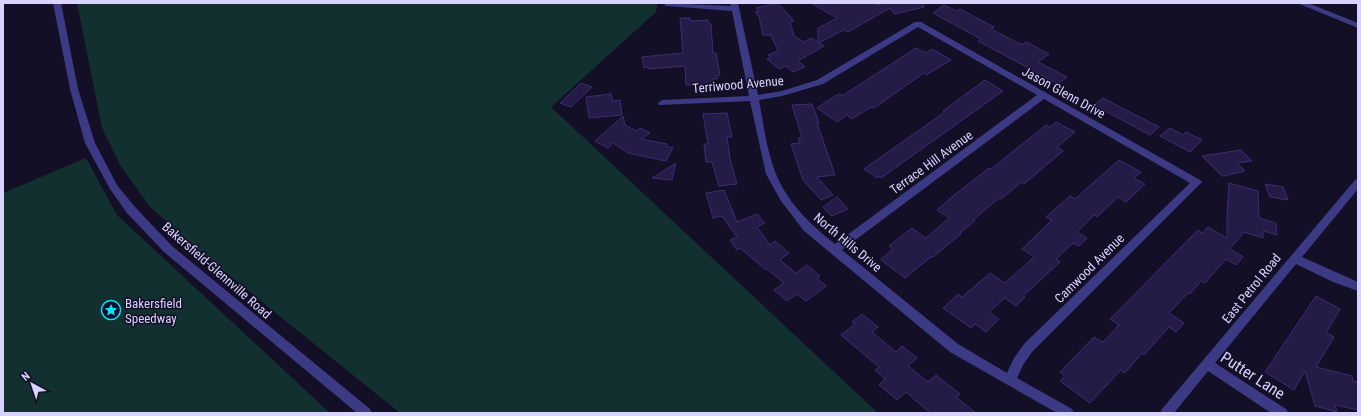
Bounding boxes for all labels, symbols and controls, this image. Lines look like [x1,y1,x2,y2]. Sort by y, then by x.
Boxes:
street label: Jason Glenn Drive [1020,63,1108,121]
street label: Terriwood Avenue [692,73,784,96]
street label: Terrace Hill Avenue [887,127,976,197]
street label: North Hills Drive [811,210,885,275]
street label: Bakersfield-Glennville Road [159,219,274,322]
street label: Camwood Avenue [1052,231,1127,306]
street label: East Petrol Road [1219,251,1284,326]
place label: Bakersfield Speedway [125,296,182,326]
place icon: Bakersfield Speedway [100,299,122,321]
street label: Putter Lane [1217,348,1288,403]
north arrow [12,364,52,404]
text: N [19,369,33,384]

